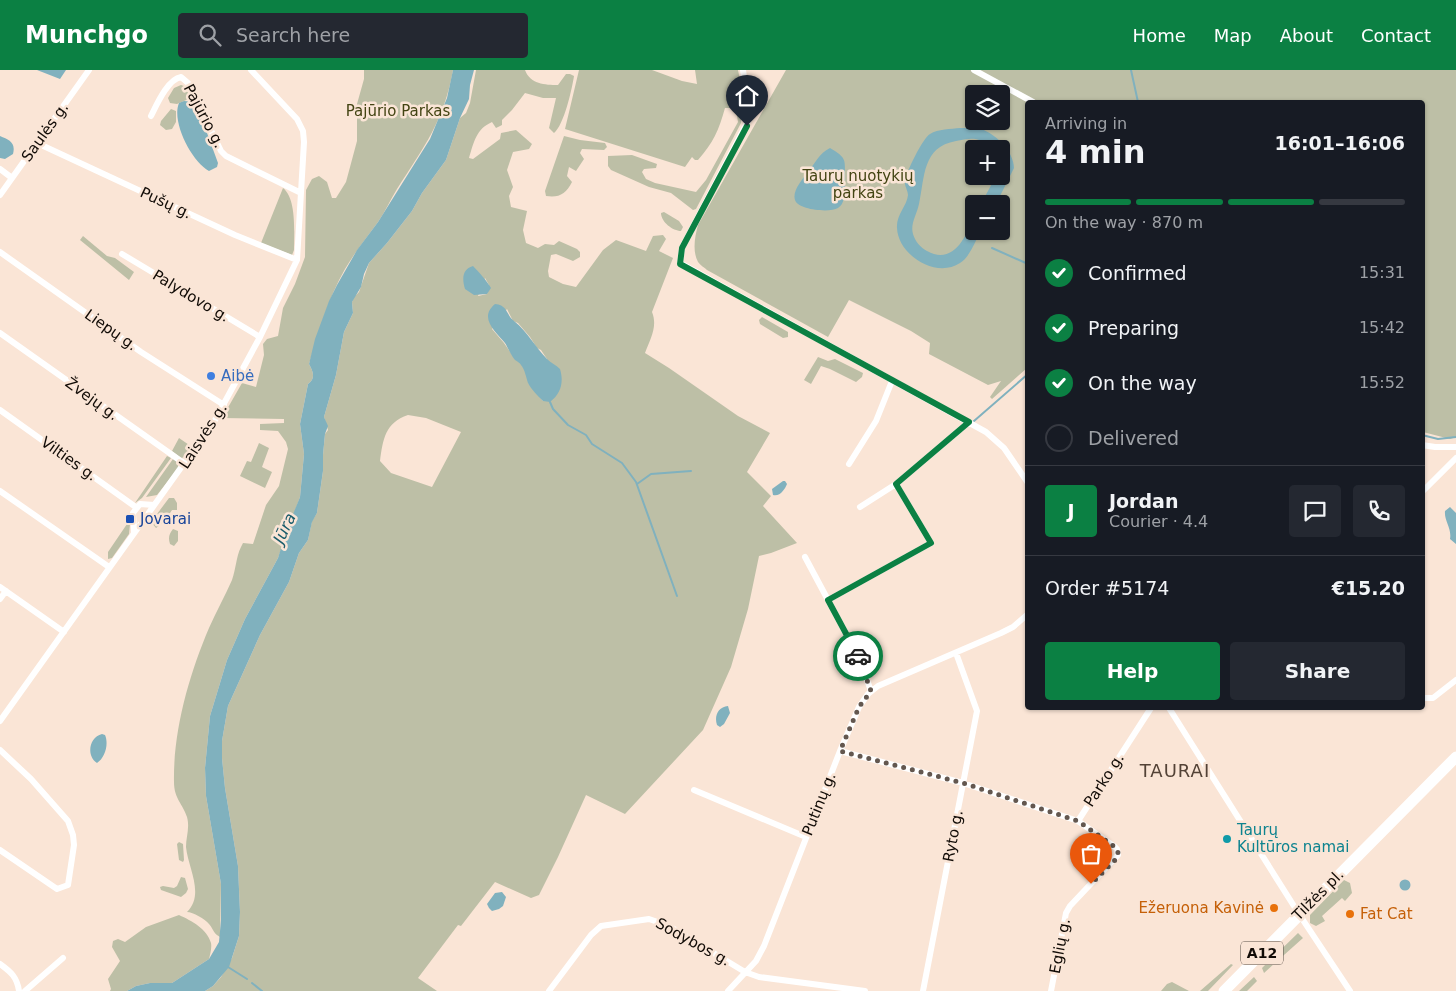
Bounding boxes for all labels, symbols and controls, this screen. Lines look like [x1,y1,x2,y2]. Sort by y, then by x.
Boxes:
search box [178,13,528,58]
text: Munchgo [25,21,148,49]
icon: search [196,21,224,49]
text: Search here [236,24,350,46]
text: Home [1133,25,1186,46]
text: Map [1214,25,1252,46]
text: About [1280,25,1333,46]
text: Contact [1361,25,1431,46]
pin [726,75,768,126]
street label: Pajūrio g. [180,81,228,151]
icon: home [733,82,761,110]
map controls [965,85,1010,240]
button: layers [965,85,1010,130]
street label: Saulės g. [18,99,72,165]
park label: Pajūrio Parkas [346,102,451,120]
text: Arriving in [1045,114,1127,133]
text: 16:01–16:06 [1275,132,1405,154]
text: 4 min [1045,133,1146,171]
button: + [965,140,1010,185]
park label: Taurų nuotykių parkas [801,167,914,202]
street label: Pušų g. [137,183,195,223]
button: − [965,195,1010,240]
text: On the way · 870 m [1045,213,1203,232]
icon: check [1045,259,1073,287]
text: Confirmed [1088,262,1187,284]
text: 15:31 [1359,263,1405,282]
street label: Palydovo g. [149,266,233,326]
street label: Liepų g. [81,305,141,355]
icon: check [1045,314,1073,342]
text: Preparing [1088,317,1179,339]
text: 15:42 [1359,318,1405,337]
place label: Aibė [221,367,254,385]
icon: check [1045,369,1073,397]
marker: Aibė [205,370,217,382]
text: On the way [1088,372,1197,394]
street label: Žvejų g. [62,373,123,424]
text: 15:52 [1359,373,1405,392]
street label: Laisvės g. [175,400,231,472]
text: Delivered [1088,427,1179,449]
street label: Vilties g. [37,433,101,485]
button: chat [1289,485,1341,537]
button: phone [1353,485,1405,537]
text: Jordan [1109,490,1178,512]
text: J [1067,500,1075,522]
place label: Jovarai [139,510,191,528]
water label: Jūra [268,510,300,549]
text: Courier · 4.4 [1109,512,1208,531]
marker: Jovarai [124,513,136,525]
text: Order #5174 [1045,577,1169,599]
text: €15.20 [1332,577,1405,599]
courier [833,631,883,681]
icon: car [844,642,872,670]
button: Help [1045,642,1220,700]
button: Share [1230,642,1405,700]
street label: Parko g. [1080,750,1128,810]
district label: TAURAI [1139,760,1210,781]
street label: Putinų g. [798,770,840,838]
street label: Ryto g. [939,808,967,864]
place label: Taurų Kultūros namai [1236,821,1349,856]
pin [1070,833,1112,884]
marker: Taurų Kultūros namai [1221,833,1233,845]
icon: bag [1077,840,1105,868]
street label: Tilžės pl. [1288,866,1347,925]
place label: Ežeruona Kavinė [1139,899,1264,917]
marker: Ežeruona Kavinė [1268,902,1280,914]
place label: Fat Cat [1360,905,1413,923]
marker: Fat Cat [1344,908,1356,920]
street label: Sodybos g. [652,914,734,970]
street label: Eglių g. [1046,917,1074,975]
road number: A12 [1241,941,1283,964]

